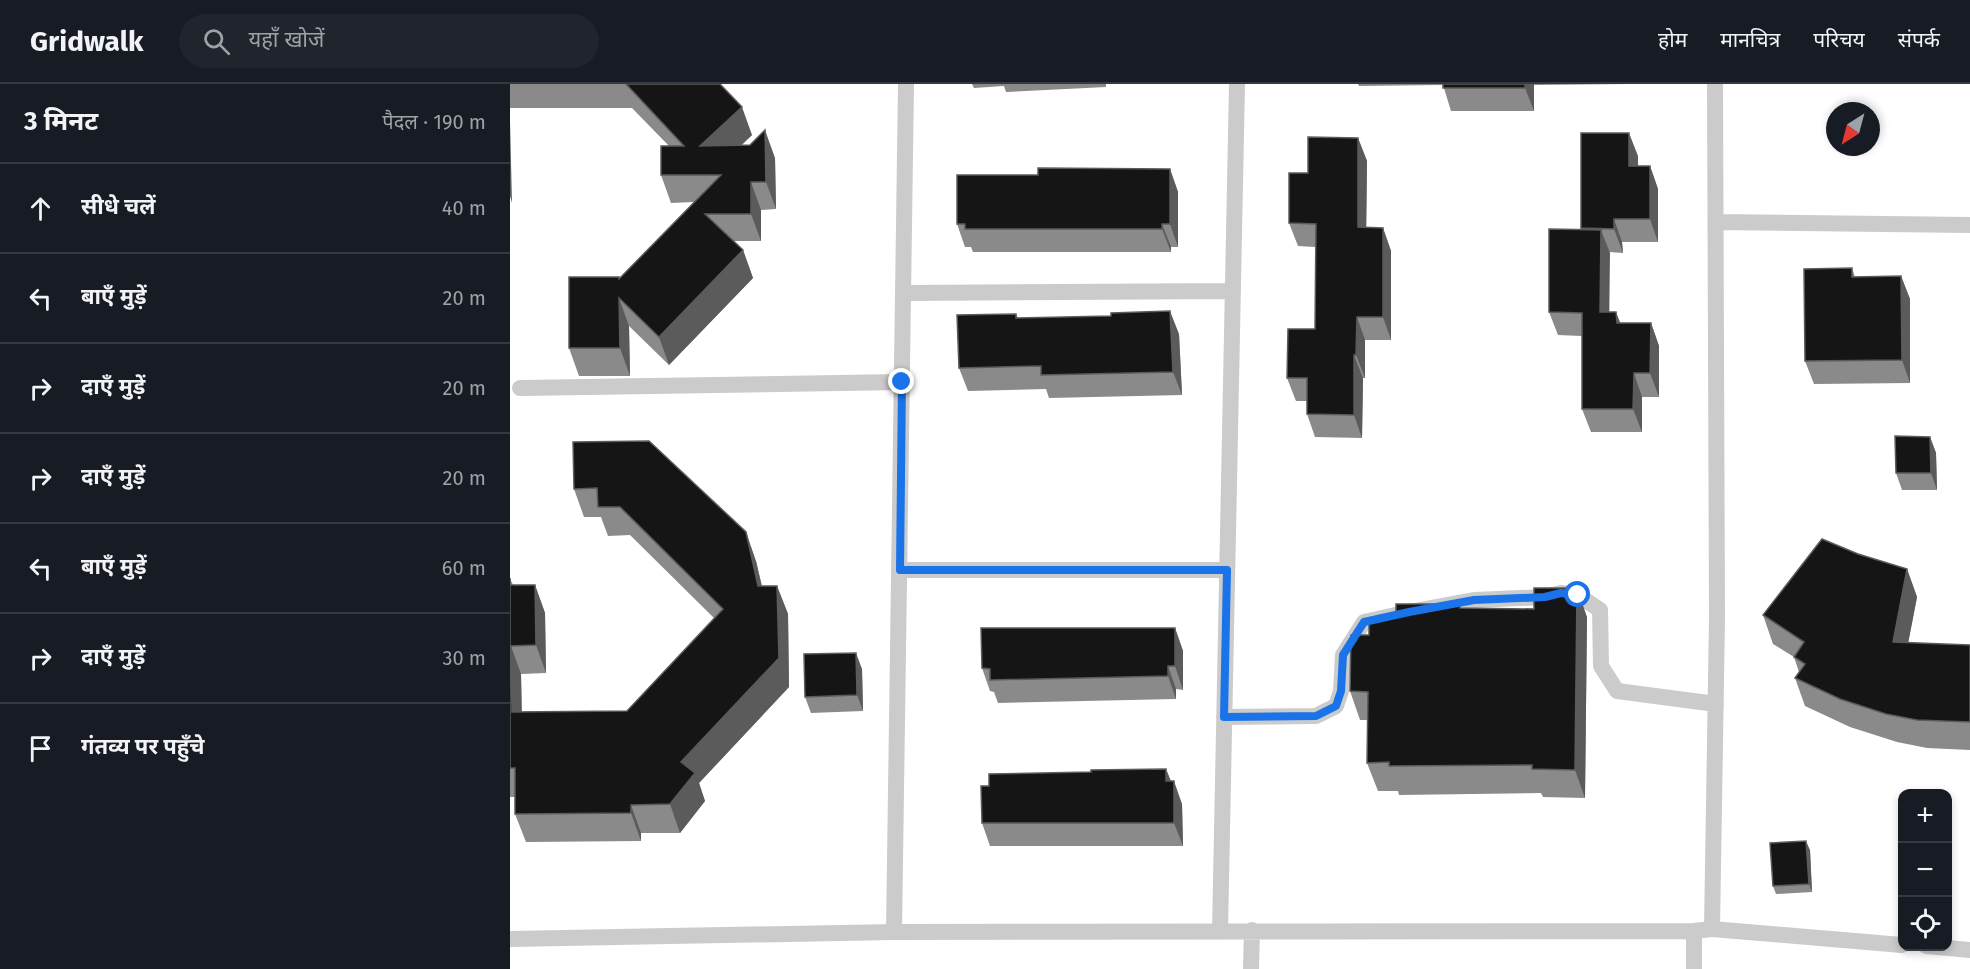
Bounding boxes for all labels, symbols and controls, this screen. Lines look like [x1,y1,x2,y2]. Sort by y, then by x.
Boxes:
search box [179,14,599,68]
text: Gridwalk [30,25,143,58]
icon: search [200,25,233,58]
text: यहाँ खोजें [248,26,324,53]
text: होम [1658,27,1687,53]
text: मानचित्र [1720,27,1780,53]
text: परिचय [1813,27,1865,53]
text: संपर्क [1898,27,1940,53]
north arrow [1826,102,1880,156]
text: 3 मिनट [24,106,98,137]
text: पैदल · 190 m [382,110,486,134]
icon: ahead [24,192,57,225]
text: सीधे चलें [81,193,156,220]
text: 40 m [442,196,486,220]
icon: left [24,282,57,315]
text: बाएँ मुड़ें [81,283,147,310]
text: 20 m [443,286,486,310]
route end [888,368,914,394]
icon: right [24,372,57,405]
text: दाएँ मुड़ें [81,373,145,400]
text: 20 m [443,376,486,400]
icon: right [24,462,57,495]
text: दाएँ मुड़ें [81,463,145,490]
text: 20 m [443,466,486,490]
icon: left [24,552,57,585]
text: बाएँ मुड़ें [81,553,147,580]
text: 60 m [442,556,486,580]
route start [1564,581,1590,607]
icon: right [24,642,57,675]
text: दाएँ मुड़ें [81,643,145,670]
text: 30 m [442,646,486,670]
icon: arrive [24,732,57,765]
text: गंतव्य पर पहुँचे [81,733,205,760]
map controls [1898,789,1952,951]
button: + [1898,789,1952,843]
button: − [1898,843,1952,897]
button: locate [1898,897,1952,951]

